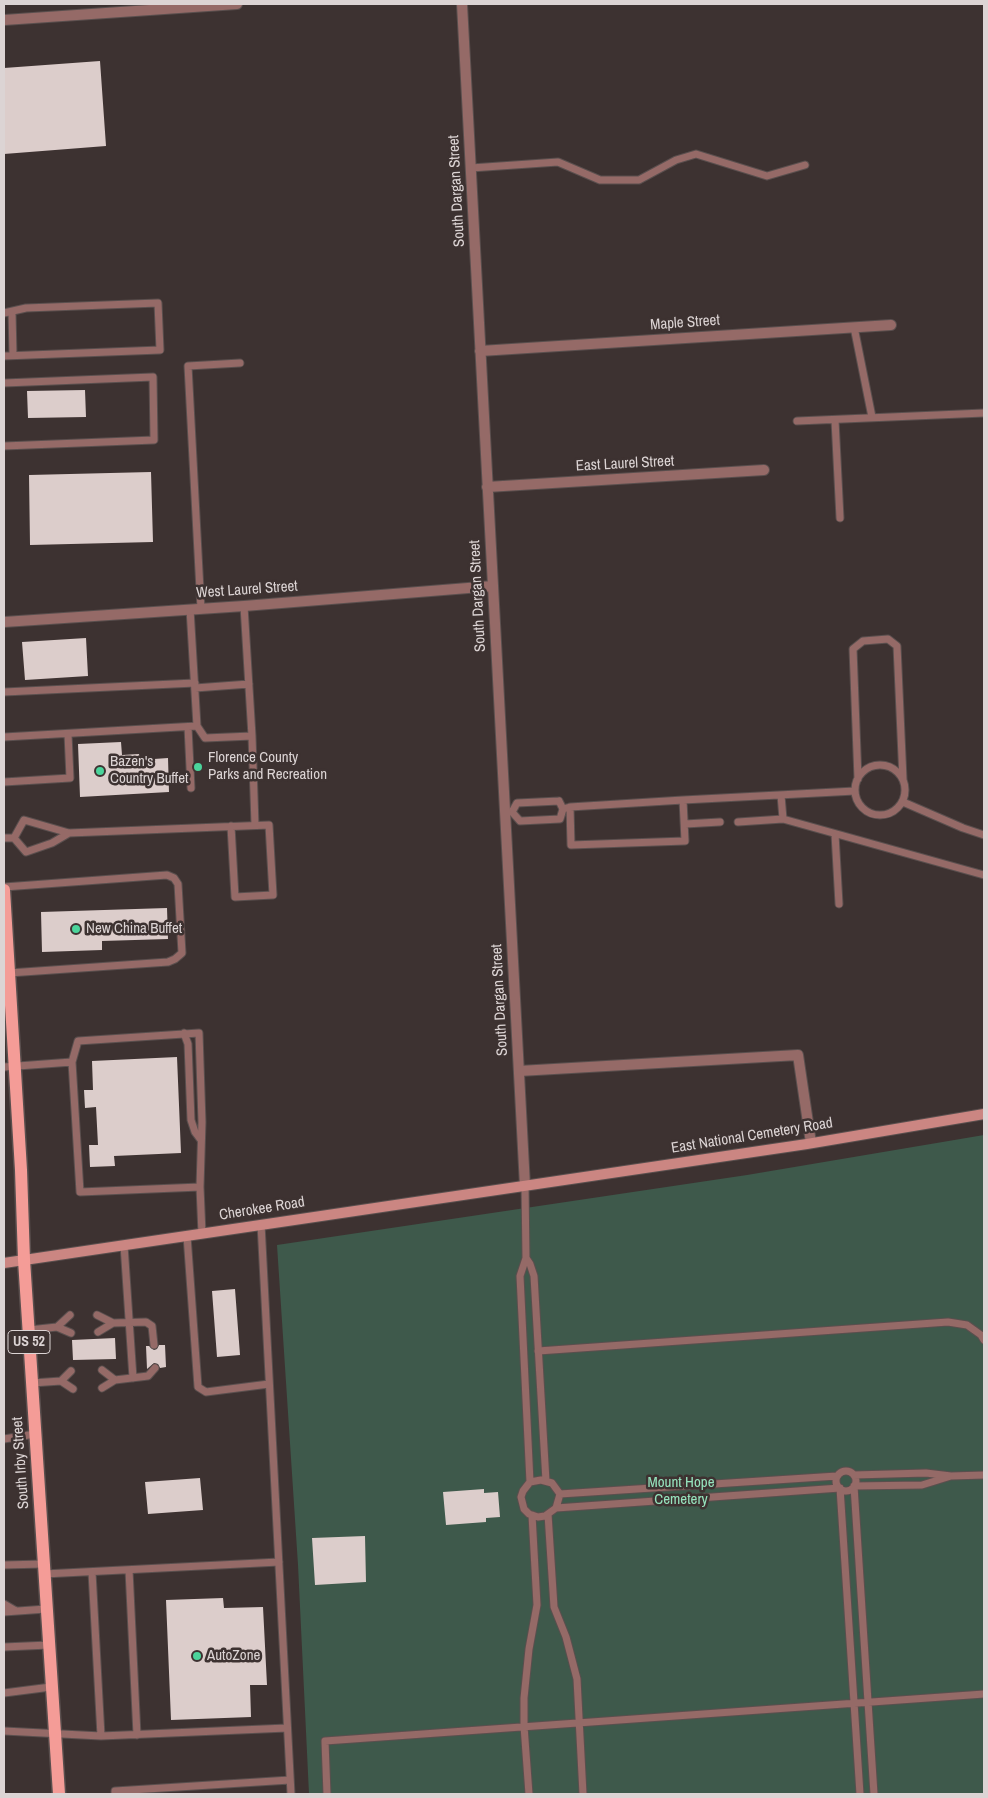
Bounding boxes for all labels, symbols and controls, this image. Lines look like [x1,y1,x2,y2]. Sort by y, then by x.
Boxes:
street label: South Dargan Street [445,135,469,247]
street label: Maple Street [650,312,720,334]
street label: East Laurel Street [575,452,675,476]
street label: South Dargan Street [466,540,490,652]
street label: West Laurel Street [196,577,298,603]
place label: Florence County Parks and Recreation [208,749,327,784]
place label: Bazen's Country Buffet [110,753,188,788]
marker: Florence County Parks and Recreation [192,761,204,773]
marker: Bazen's Country Buffet [94,765,106,777]
place label: New China Buffet [86,920,182,938]
marker: New China Buffet [70,923,82,935]
street label: South Dargan Street [488,944,512,1056]
street label: East National Cemetery Road [670,1114,834,1158]
street label: Cherokee Road [218,1193,306,1225]
road number: US 52 [8,1330,50,1354]
street label: South Irby Street [9,1416,33,1510]
park label: Mount Hope Cemetery [647,1474,715,1509]
place label: AutoZone [207,1647,260,1665]
marker: AutoZone [191,1650,203,1662]

